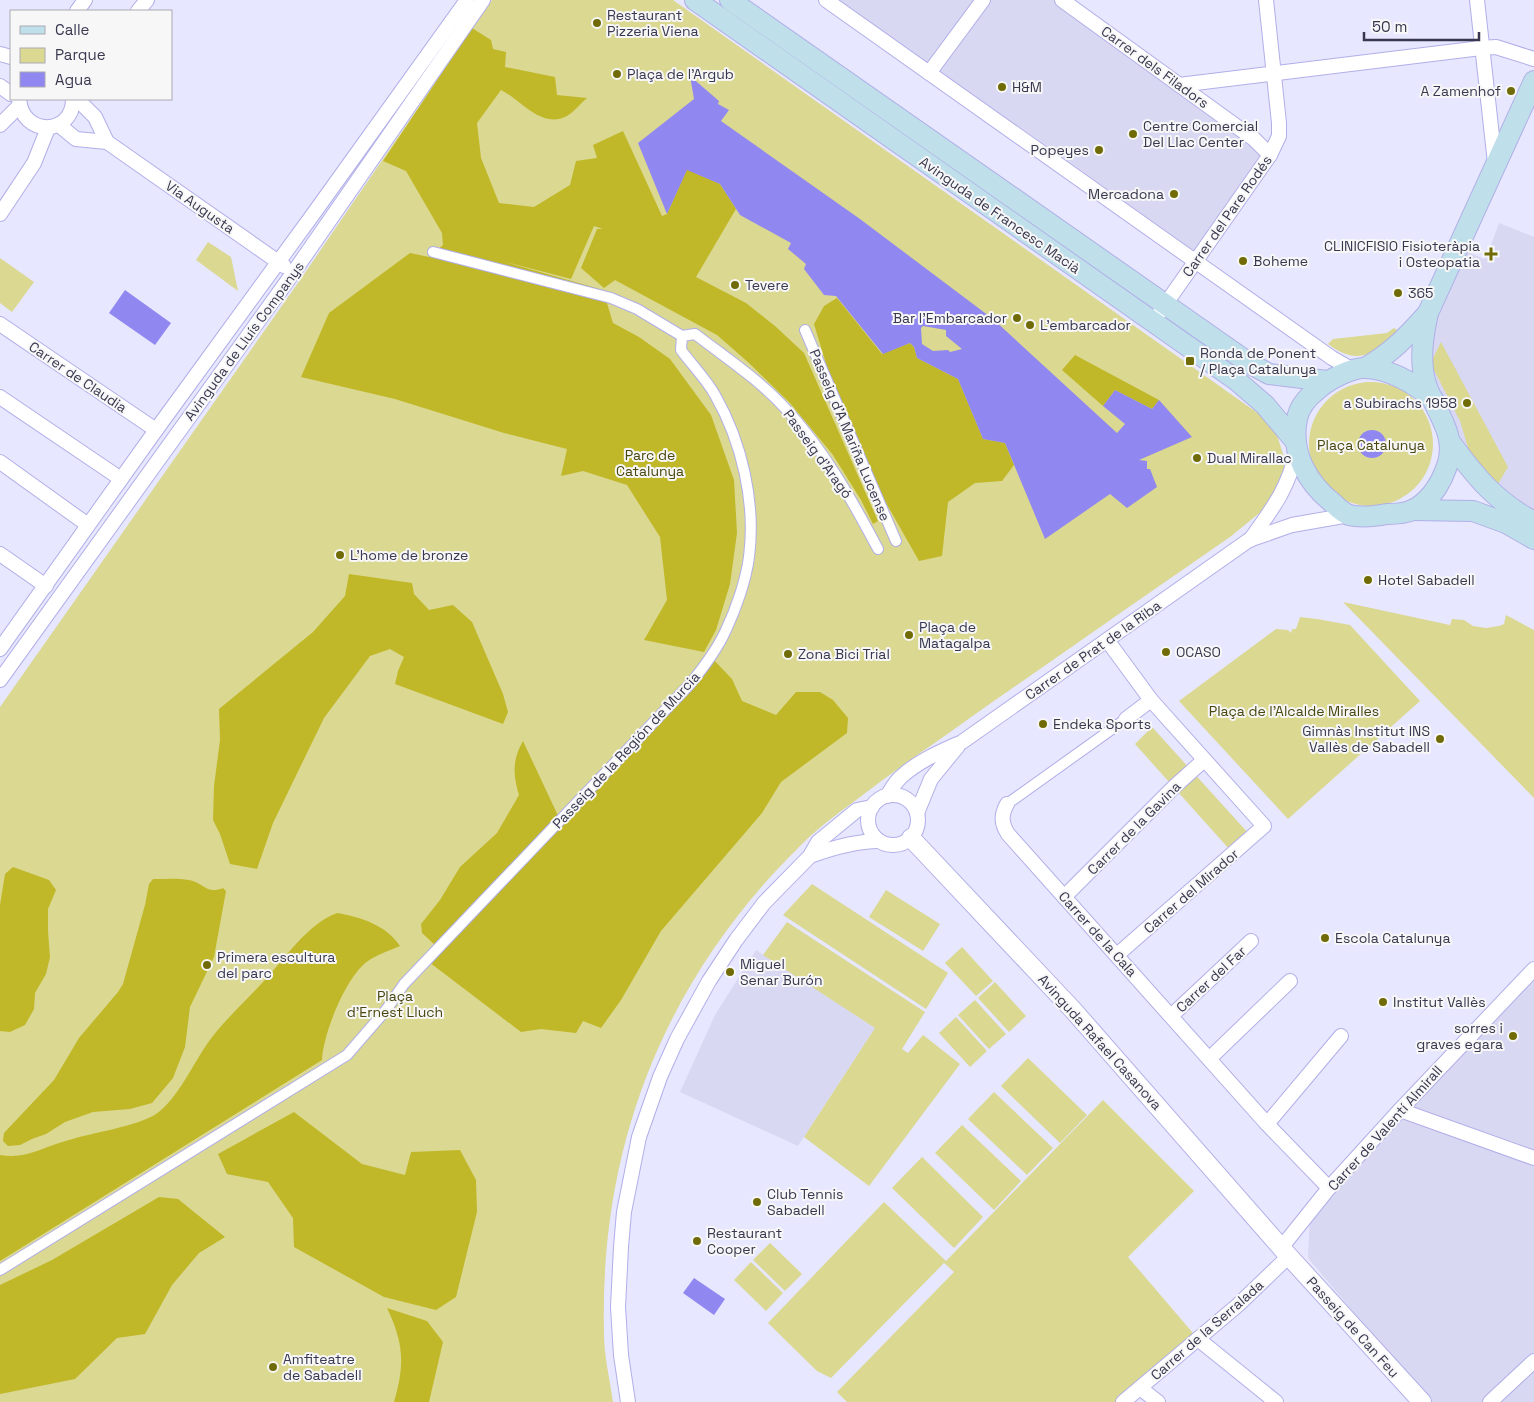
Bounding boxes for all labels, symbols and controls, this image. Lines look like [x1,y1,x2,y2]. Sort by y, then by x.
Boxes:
place label: Restaurant Pizzeria Viena [607,6,699,40]
legend [10,10,172,100]
scale bar [1364,10,1479,42]
marker: Restaurant Pizzeria Viena [591,17,603,29]
text: 50 m [1372,17,1407,36]
text: Calle [55,20,90,39]
street label: Carrer dels Filadors [1098,22,1212,112]
text: Parque [55,45,106,64]
place label: Plaça de l'Argub [627,65,734,83]
marker: Plaça de l'Argub [611,68,623,80]
text: Agua [55,70,92,89]
place label: H&M [1012,78,1042,96]
marker: H&M [996,81,1008,93]
place label: A Zamenhof [1421,82,1501,100]
marker: A Zamenhof [1505,85,1517,97]
place label: Centre Comercial Del Llac Center [1143,117,1258,151]
marker: Centre Comercial Del Llac Center [1127,128,1139,140]
place label: Popeyes [1031,141,1089,159]
marker: Popeyes [1093,144,1105,156]
street label: Avinguda de Francesc Macià [916,152,1084,278]
street label: Carrer del Pare Rodés [1178,152,1276,280]
street label: Via Augusta [162,177,238,237]
place label: Mercadona [1088,185,1164,203]
marker: Mercadona [1168,188,1180,200]
place label: CLINICFISIO Fisioteràpia i Osteopatia [1324,237,1480,271]
marker: CLINICFISIO Fisioteràpia i Osteopatia [1484,247,1498,261]
place label: Boheme [1253,252,1308,270]
marker: Boheme [1237,255,1249,267]
street label: Avinguda de Lluís Companys [180,258,308,424]
place label: Tevere [745,276,789,294]
marker: Tevere [729,279,741,291]
place label: 365 [1408,284,1433,302]
marker: 365 [1392,287,1404,299]
place label: Bar l'Embarcador [893,309,1007,327]
marker: Bar l'Embarcador [1011,312,1023,324]
place label: L'embarcador [1040,316,1131,334]
marker: L'embarcador [1024,319,1036,331]
street label: Carrer de Claudia [25,337,131,417]
place label: Ronda de Ponent / Plaça Catalunya [1200,344,1317,378]
street label: Passeig d'A Mariña Lucense [806,346,894,524]
marker: Ronda de Ponent / Plaça Catalunya [1184,355,1196,367]
place label: a Subirachs 1958 [1343,394,1457,412]
marker: a Subirachs 1958 [1461,397,1473,409]
street label: Passeig d'Aragó [780,406,856,502]
park label: Plaça Catalunya [1317,436,1425,454]
park label: Parc de Catalunya [616,446,684,480]
place label: Dual Mirallac [1207,449,1292,467]
marker: Dual Mirallac [1191,452,1203,464]
place label: L'home de bronze [350,546,468,564]
marker: L'home de bronze [334,549,346,561]
place label: Hotel Sabadell [1378,571,1475,589]
marker: Hotel Sabadell [1362,574,1374,586]
street label: Carrer de Prat de la Riba [1022,596,1164,704]
place label: Plaça de Matagalpa [919,618,991,652]
marker: Plaça de Matagalpa [903,629,915,641]
place label: OCASO [1176,643,1221,661]
place label: Zona Bici Trial [798,645,890,663]
marker: OCASO [1160,646,1172,658]
marker: Zona Bici Trial [782,648,794,660]
street label: Passeig de la Región de Murcia [548,668,704,832]
park label: Plaça de l'Alcalde Miralles [1209,702,1379,720]
place label: Endeka Sports [1053,715,1151,733]
marker: Endeka Sports [1037,718,1049,730]
place label: Gimnàs Institut INS Vallès de Sabadell [1302,722,1430,756]
marker: Gimnàs Institut INS Vallès de Sabadell [1434,733,1446,745]
street label: Carrer de la Gavina [1083,777,1185,879]
street label: Carrer del Mirador [1140,845,1242,937]
street label: Carrer de la Cala [1055,887,1141,981]
place label: Escola Catalunya [1335,929,1451,947]
marker: Escola Catalunya [1319,932,1331,944]
street label: Carrer del Far [1172,942,1250,1016]
place label: Primera escultura del parc [217,948,335,982]
place label: Miguel Senar Burón [740,955,822,989]
marker: Primera escultura del parc [201,959,213,971]
marker: Miguel Senar Burón [724,966,736,978]
street label: Avinguda Rafael Casanova [1034,970,1166,1114]
park label: Plaça d'Ernest Lluch [347,987,443,1021]
place label: Institut Vallès [1393,993,1486,1011]
marker: Institut Vallès [1377,996,1389,1008]
place label: sorres i graves egara [1416,1019,1503,1053]
marker: sorres i graves egara [1507,1030,1519,1042]
street label: Carrer de Valentí Almirall [1324,1062,1446,1194]
place label: Club Tennis Sabadell [767,1185,843,1219]
marker: Club Tennis Sabadell [751,1196,763,1208]
place label: Restaurant Cooper [707,1224,782,1258]
marker: Restaurant Cooper [691,1235,703,1247]
street label: Passeig de Can Feu [1303,1273,1403,1381]
street label: Carrer de la Serralada [1147,1276,1267,1384]
place label: Amfiteatre de Sabadell [283,1350,362,1384]
marker: Amfiteatre de Sabadell [267,1361,279,1373]

